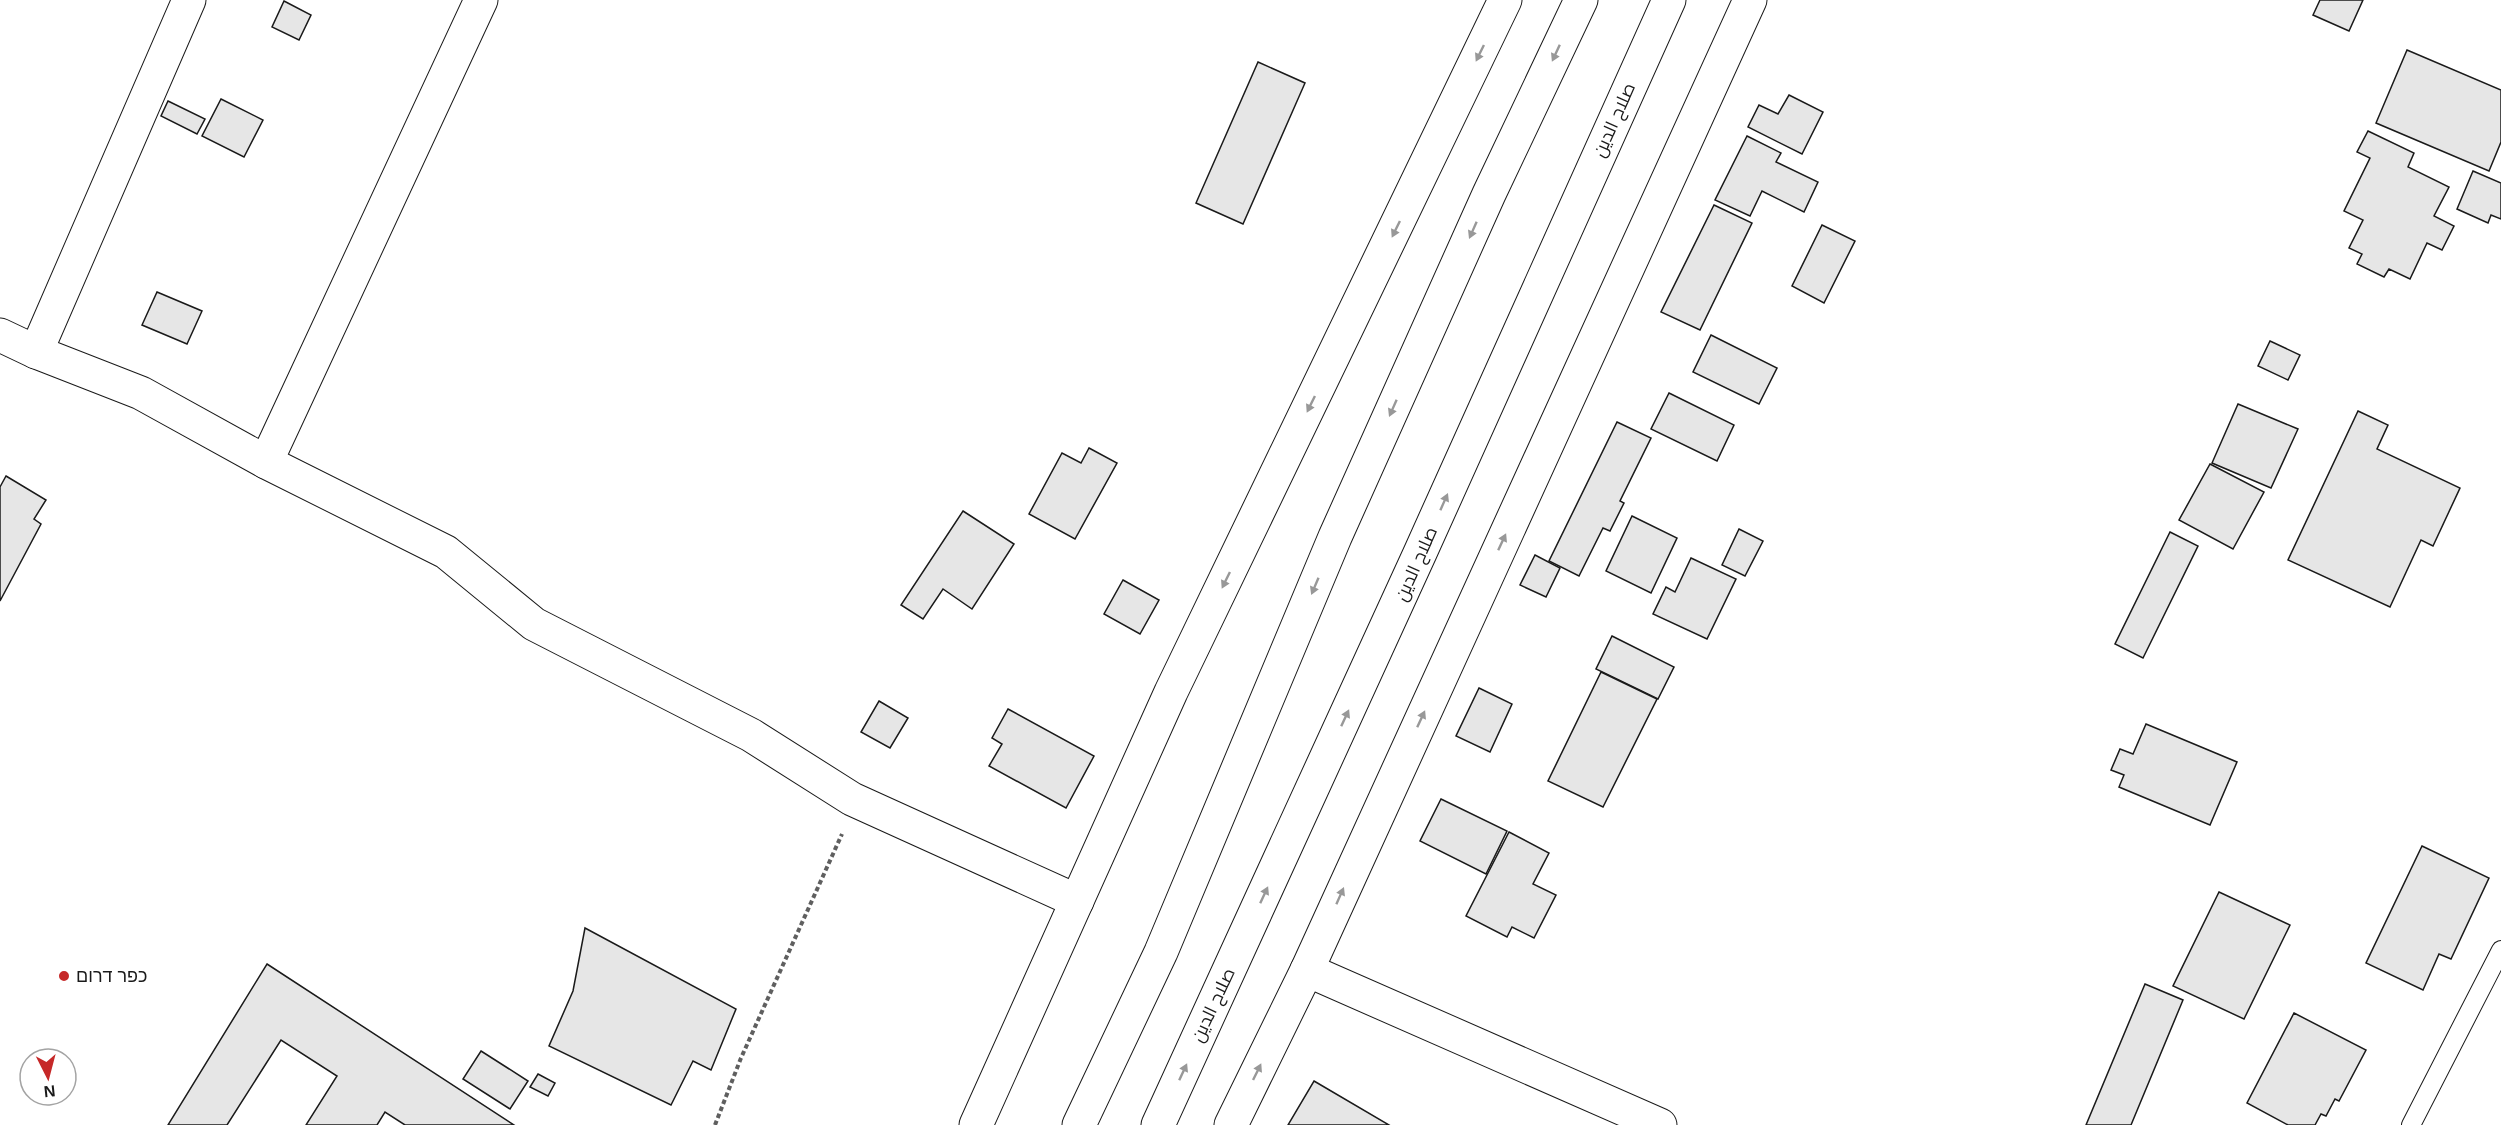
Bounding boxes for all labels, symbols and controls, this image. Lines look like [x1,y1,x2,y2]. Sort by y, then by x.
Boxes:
one-way arrow [1476,45,1485,62]
one-way arrow [1552,45,1561,62]
street label: صلاح الدين [1589,80,1641,161]
one-way arrow [1392,221,1401,238]
one-way arrow [1469,221,1478,238]
one-way arrow [1306,396,1315,413]
one-way arrow [1389,399,1398,416]
one-way arrow [1439,493,1448,510]
street label: صلاح الدين [1391,524,1443,605]
one-way arrow [1498,533,1507,550]
one-way arrow [1221,571,1230,588]
one-way arrow [1310,577,1319,595]
one-way arrow [1341,709,1350,726]
one-way arrow [1416,710,1425,727]
one-way arrow [1260,886,1269,903]
one-way arrow [1336,888,1345,905]
street label: صلاح الدين [1187,965,1241,1046]
place label: כפר דרום [76,966,148,986]
marker: כפר דרום [57,969,71,983]
north arrow [18,1047,78,1107]
one-way arrow [1178,1063,1187,1080]
one-way arrow [1252,1064,1261,1081]
text: N [43,1082,56,1100]

